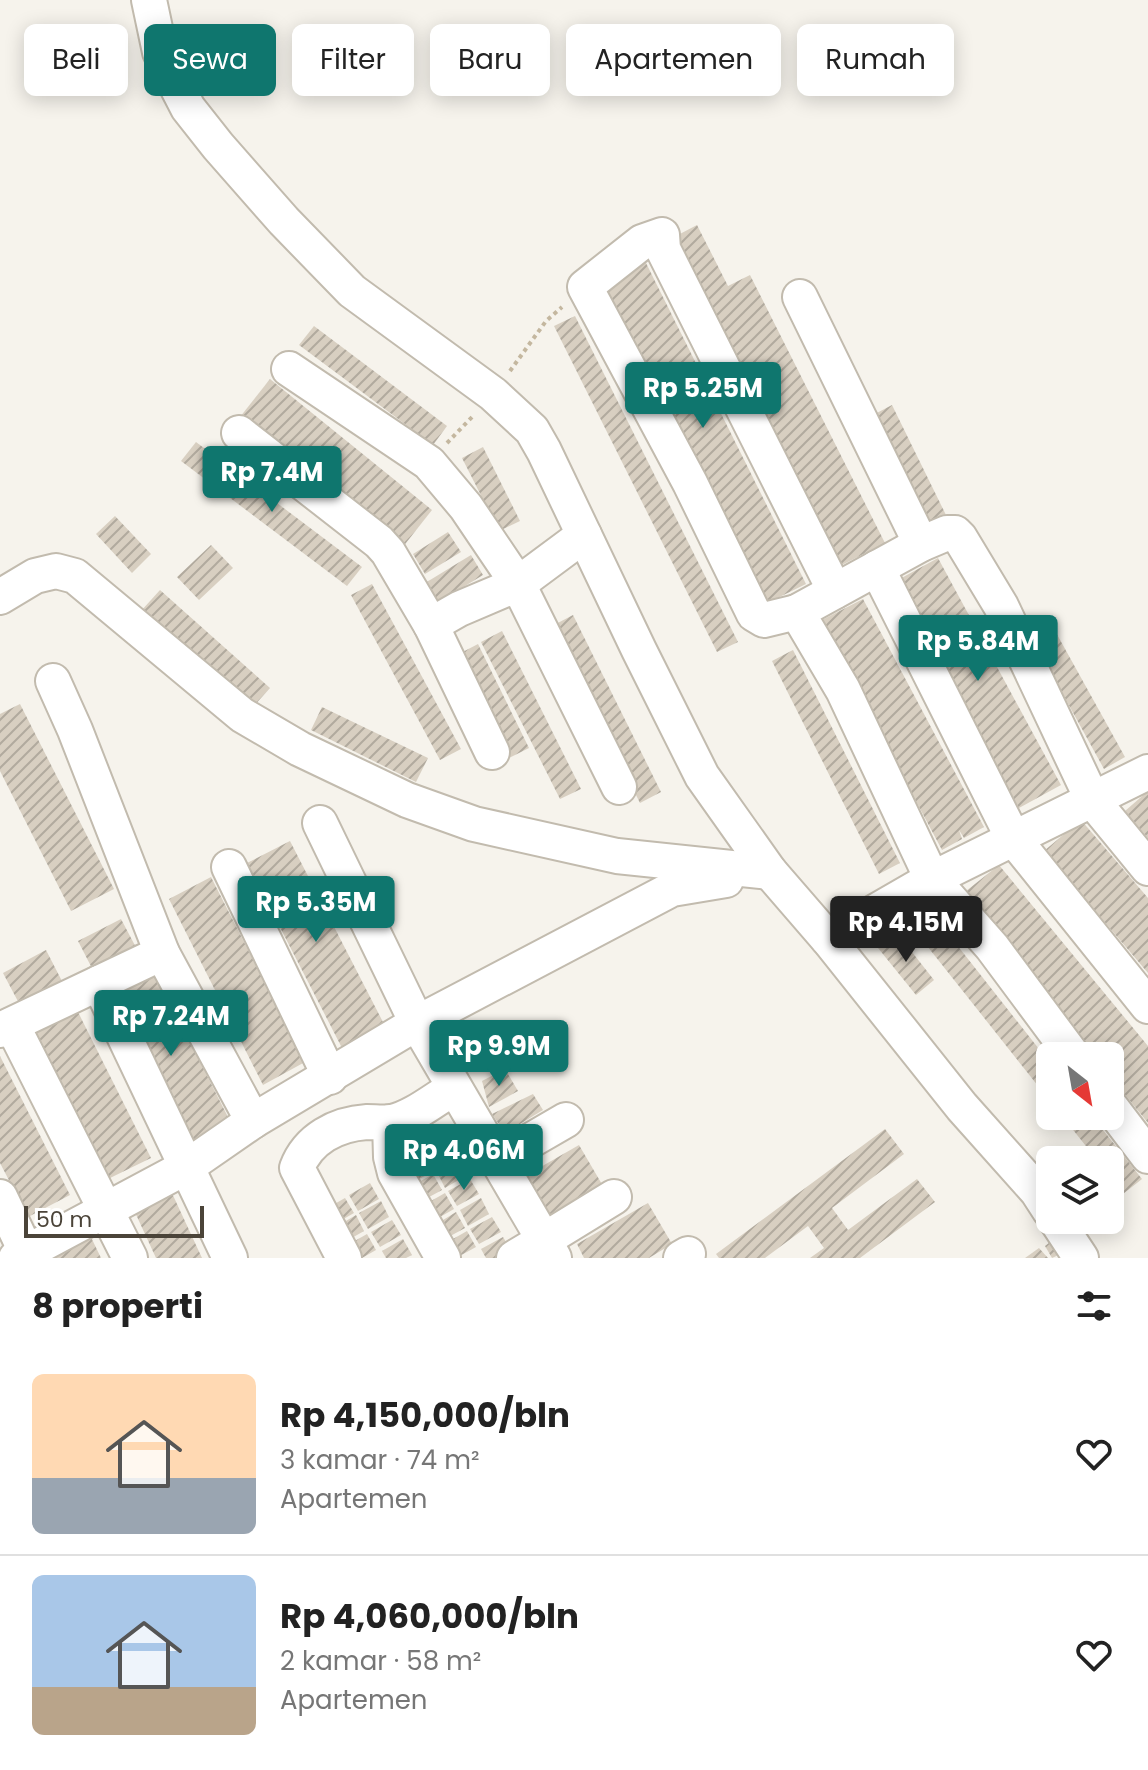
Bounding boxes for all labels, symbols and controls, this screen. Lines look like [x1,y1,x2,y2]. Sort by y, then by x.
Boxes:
chip: Beli [24,24,128,96]
chip: Sewa [144,24,276,96]
chip: Filter [292,24,414,96]
chip: Baru [430,24,550,96]
chip: Apartemen [566,24,781,96]
chip: Rumah [797,24,954,96]
pin: Rp 5.25M [620,362,786,430]
text: Rp 5.25M [643,370,763,406]
pin: Rp 7.4M [198,446,346,514]
text: Rp 7.4M [221,454,323,490]
pin: Rp 5.84M [895,615,1061,683]
text: Rp 5.84M [917,623,1039,659]
pin: Rp 5.35M [233,876,399,944]
text: Rp 5.35M [256,884,376,920]
pin: Rp 4.15M [823,896,989,964]
text: Rp 4.15M [848,904,964,940]
pin: Rp 7.24M [88,990,254,1058]
text: Rp 7.24M [112,998,230,1034]
pin: Rp 9.9M [425,1020,573,1088]
text: Rp 9.9M [447,1028,551,1064]
north arrow [1036,1042,1124,1130]
map controls [1036,1042,1124,1234]
pin: Rp 4.06M [381,1124,547,1192]
text: Rp 4.06M [403,1132,525,1168]
button: layers [1036,1146,1124,1234]
scale bar [24,1202,204,1238]
text: 50 m [36,1204,92,1235]
text: 8 properti [32,1282,203,1330]
icon: filters [1072,1284,1116,1328]
text: Rp 4,150,000/bln [280,1391,570,1439]
icon: home [96,1406,192,1502]
icon: heart [1072,1432,1116,1476]
text: 3 kamar · 74 m² [280,1442,480,1478]
text: Apartemen [280,1481,428,1517]
text: Rp 4,060,000/bln [280,1592,579,1640]
icon: home [96,1607,192,1703]
icon: heart [1072,1633,1116,1677]
text: 2 kamar · 58 m² [280,1643,481,1679]
text: Apartemen [280,1682,428,1718]

